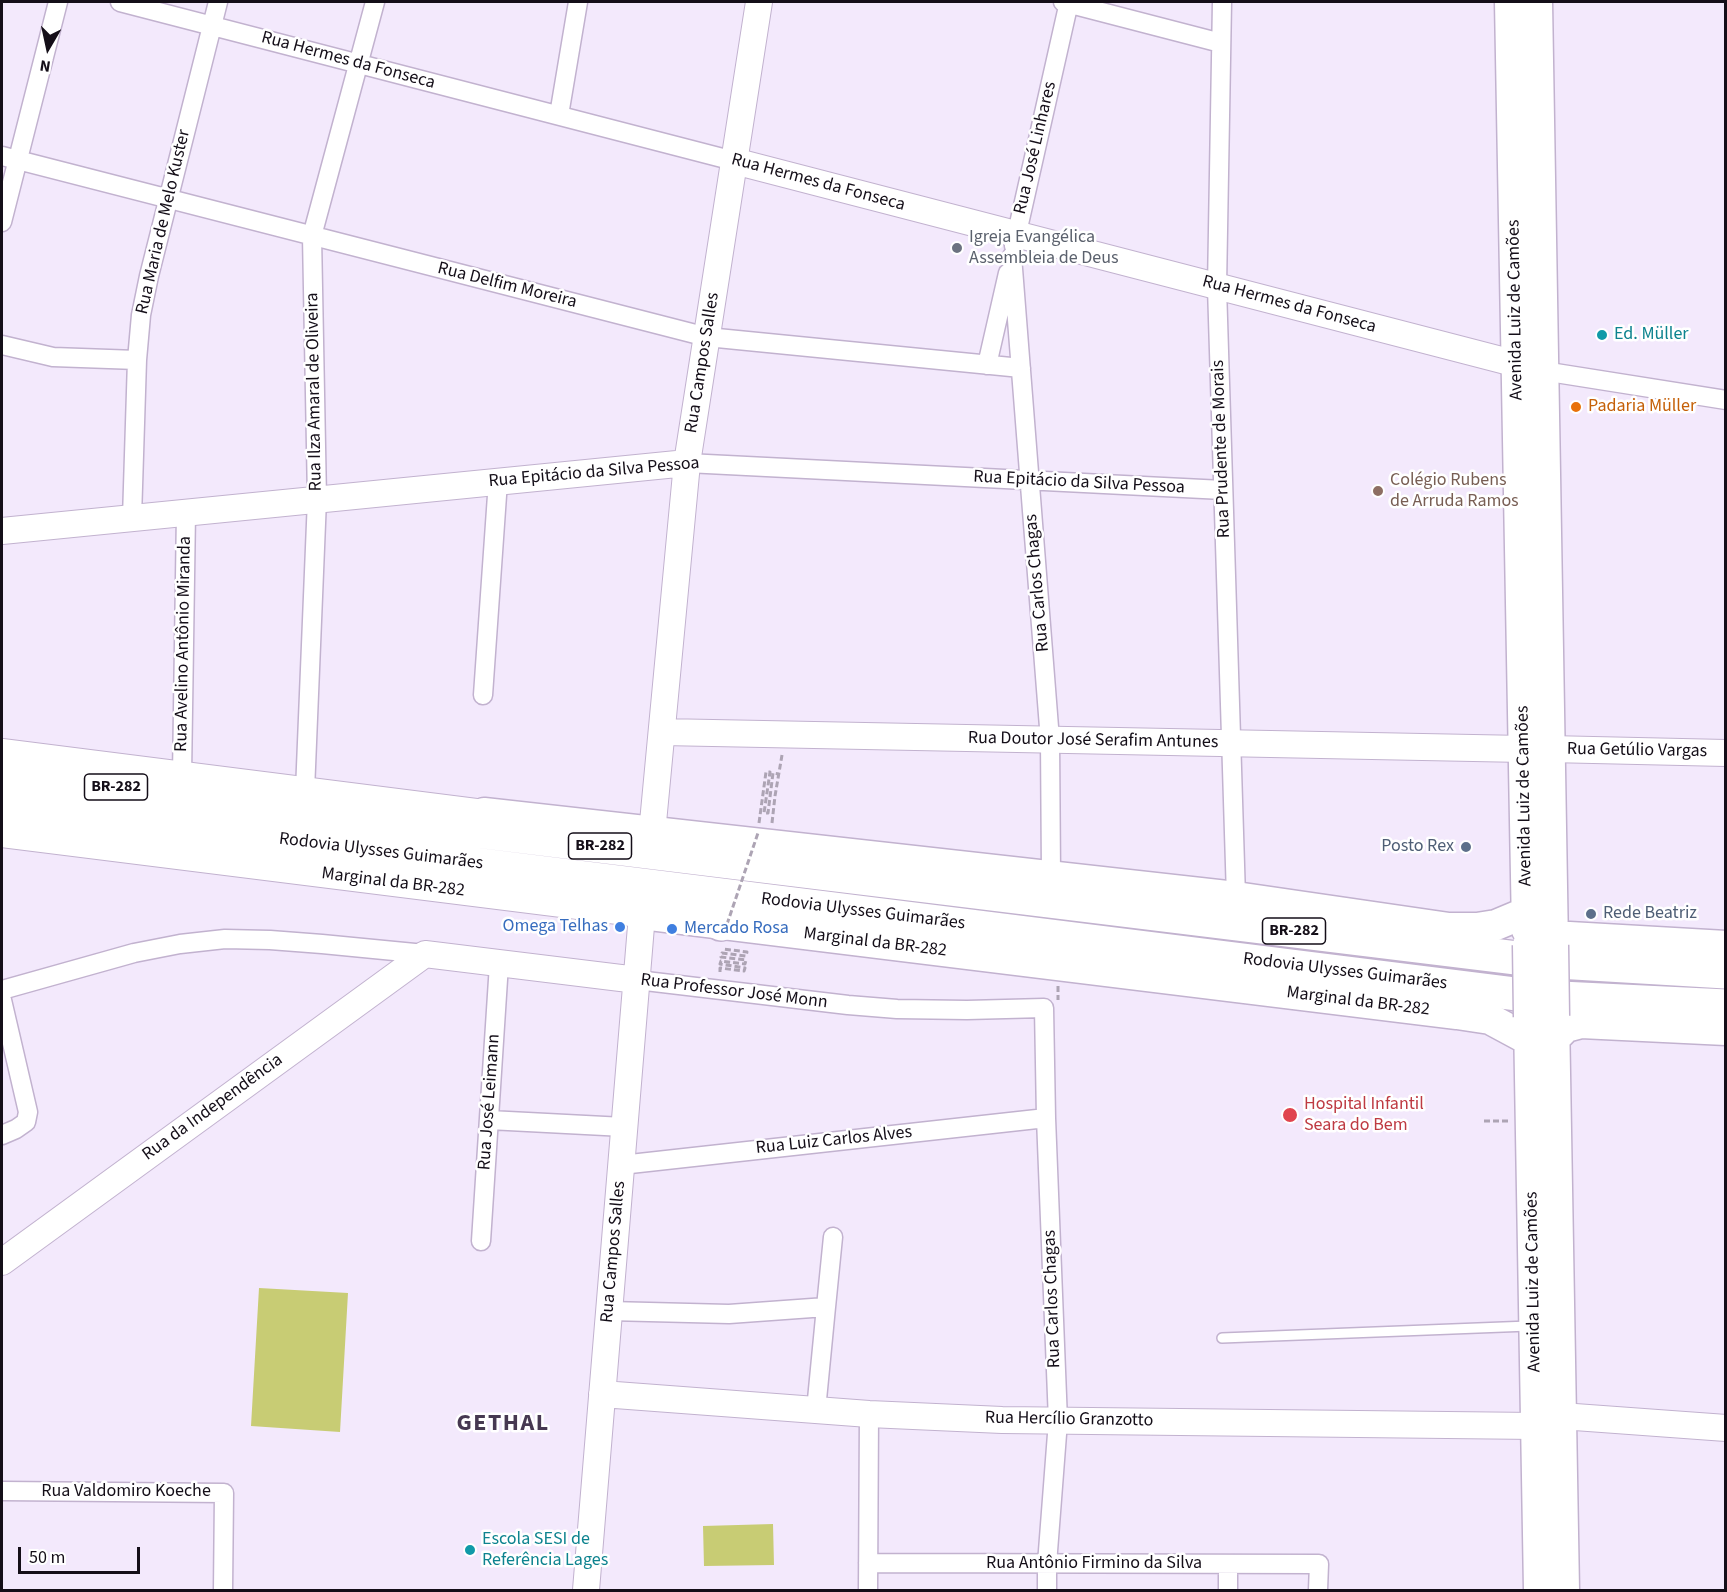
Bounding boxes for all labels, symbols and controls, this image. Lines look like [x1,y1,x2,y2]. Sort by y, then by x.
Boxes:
north arrow [18,18,78,78]
street label: Rua Hermes da Fonseca [259,27,437,95]
text: N [38,54,52,77]
street label: Rua José Linhares [1010,80,1062,216]
street label: Rua Maria de Melo Kuster [132,128,196,316]
street label: Rua Hermes da Fonseca [729,149,907,217]
street label: Avenida Luiz de Camões [1504,219,1528,401]
place label: Igreja Evangélica Assembleia de Deus [969,227,1119,270]
marker: Igreja Evangélica Assembleia de Deus [950,241,964,255]
street label: Rua Delfim Moreira [435,258,579,314]
street label: Rua Hermes da Fonseca [1200,271,1378,339]
street label: Rua Campos Salles [681,291,725,435]
street label: Rua Ilza Amaral de Oliveira [302,292,328,492]
place label: Ed. Müller [1614,324,1689,346]
marker: Ed. Müller [1595,328,1609,342]
street label: Rua Prudente de Morais [1208,360,1236,538]
place label: Padaria Müller [1588,396,1696,418]
marker: Padaria Müller [1569,400,1583,414]
street label: Rua Epitácio da Silva Pessoa [488,453,700,493]
street label: Rua Epitácio da Silva Pessoa [973,467,1185,499]
place label: Colégio Rubens de Arruda Ramos [1390,470,1519,512]
marker: Colégio Rubens de Arruda Ramos [1371,484,1385,498]
street label: Rua Carlos Chagas [1021,513,1055,653]
street label: Rua Avelino Antônio Miranda [171,536,197,752]
street label: Avenida Luiz de Camões [1513,705,1537,887]
street label: Rua Doutor José Serafim Antunes [968,728,1218,754]
street label: Rua Getúlio Vargas [1567,739,1707,763]
road number: BR-282 [84,774,148,800]
street label: Rodovia Ulysses Guimarães [278,829,484,875]
road number: BR-282 [568,833,632,859]
place label: Posto Rex [1381,836,1454,858]
marker: Posto Rex [1459,840,1473,854]
street label: Marginal da BR-282 [320,863,466,903]
street label: Rodovia Ulysses Guimarães [760,889,966,935]
place label: Rede Beatriz [1603,903,1697,925]
marker: Rede Beatriz [1584,907,1598,921]
place label: Omega Telhas [503,916,608,938]
place label: Mercado Rosa [684,918,789,940]
road number: BR-282 [1262,918,1326,944]
marker: Omega Telhas [613,920,627,934]
marker: Mercado Rosa [665,922,679,936]
street label: Marginal da BR-282 [802,923,948,963]
street label: Rodovia Ulysses Guimarães [1242,949,1448,995]
street label: Rua Professor José Monn [639,970,829,1014]
street label: Marginal da BR-282 [1285,982,1431,1022]
street label: Rua José Leimann [474,1033,506,1171]
street label: Rua da Independência [139,1050,287,1166]
place label: Hospital Infantil Seara do Bem [1304,1094,1424,1136]
marker: Hospital Infantil Seara do Bem [1281,1106,1299,1124]
street label: Rua Luiz Carlos Alves [755,1122,913,1160]
street label: Rua Campos Salles [597,1180,631,1324]
street label: Avenida Luiz de Camões [1522,1191,1546,1373]
street label: Rua Carlos Chagas [1040,1230,1066,1368]
street label: Rua Hercílio Granzotto [985,1408,1153,1432]
district label: GETHAL [456,1411,550,1439]
street label: Rua Valdomiro Koeche [41,1481,211,1503]
place label: Escola SESI de Referência Lages [482,1529,608,1572]
scale bar [21,1535,142,1573]
marker: Escola SESI de Referência Lages [463,1543,477,1557]
text: 50 m [29,1545,65,1570]
street label: Rua Antônio Firmino da Silva [986,1553,1202,1575]

